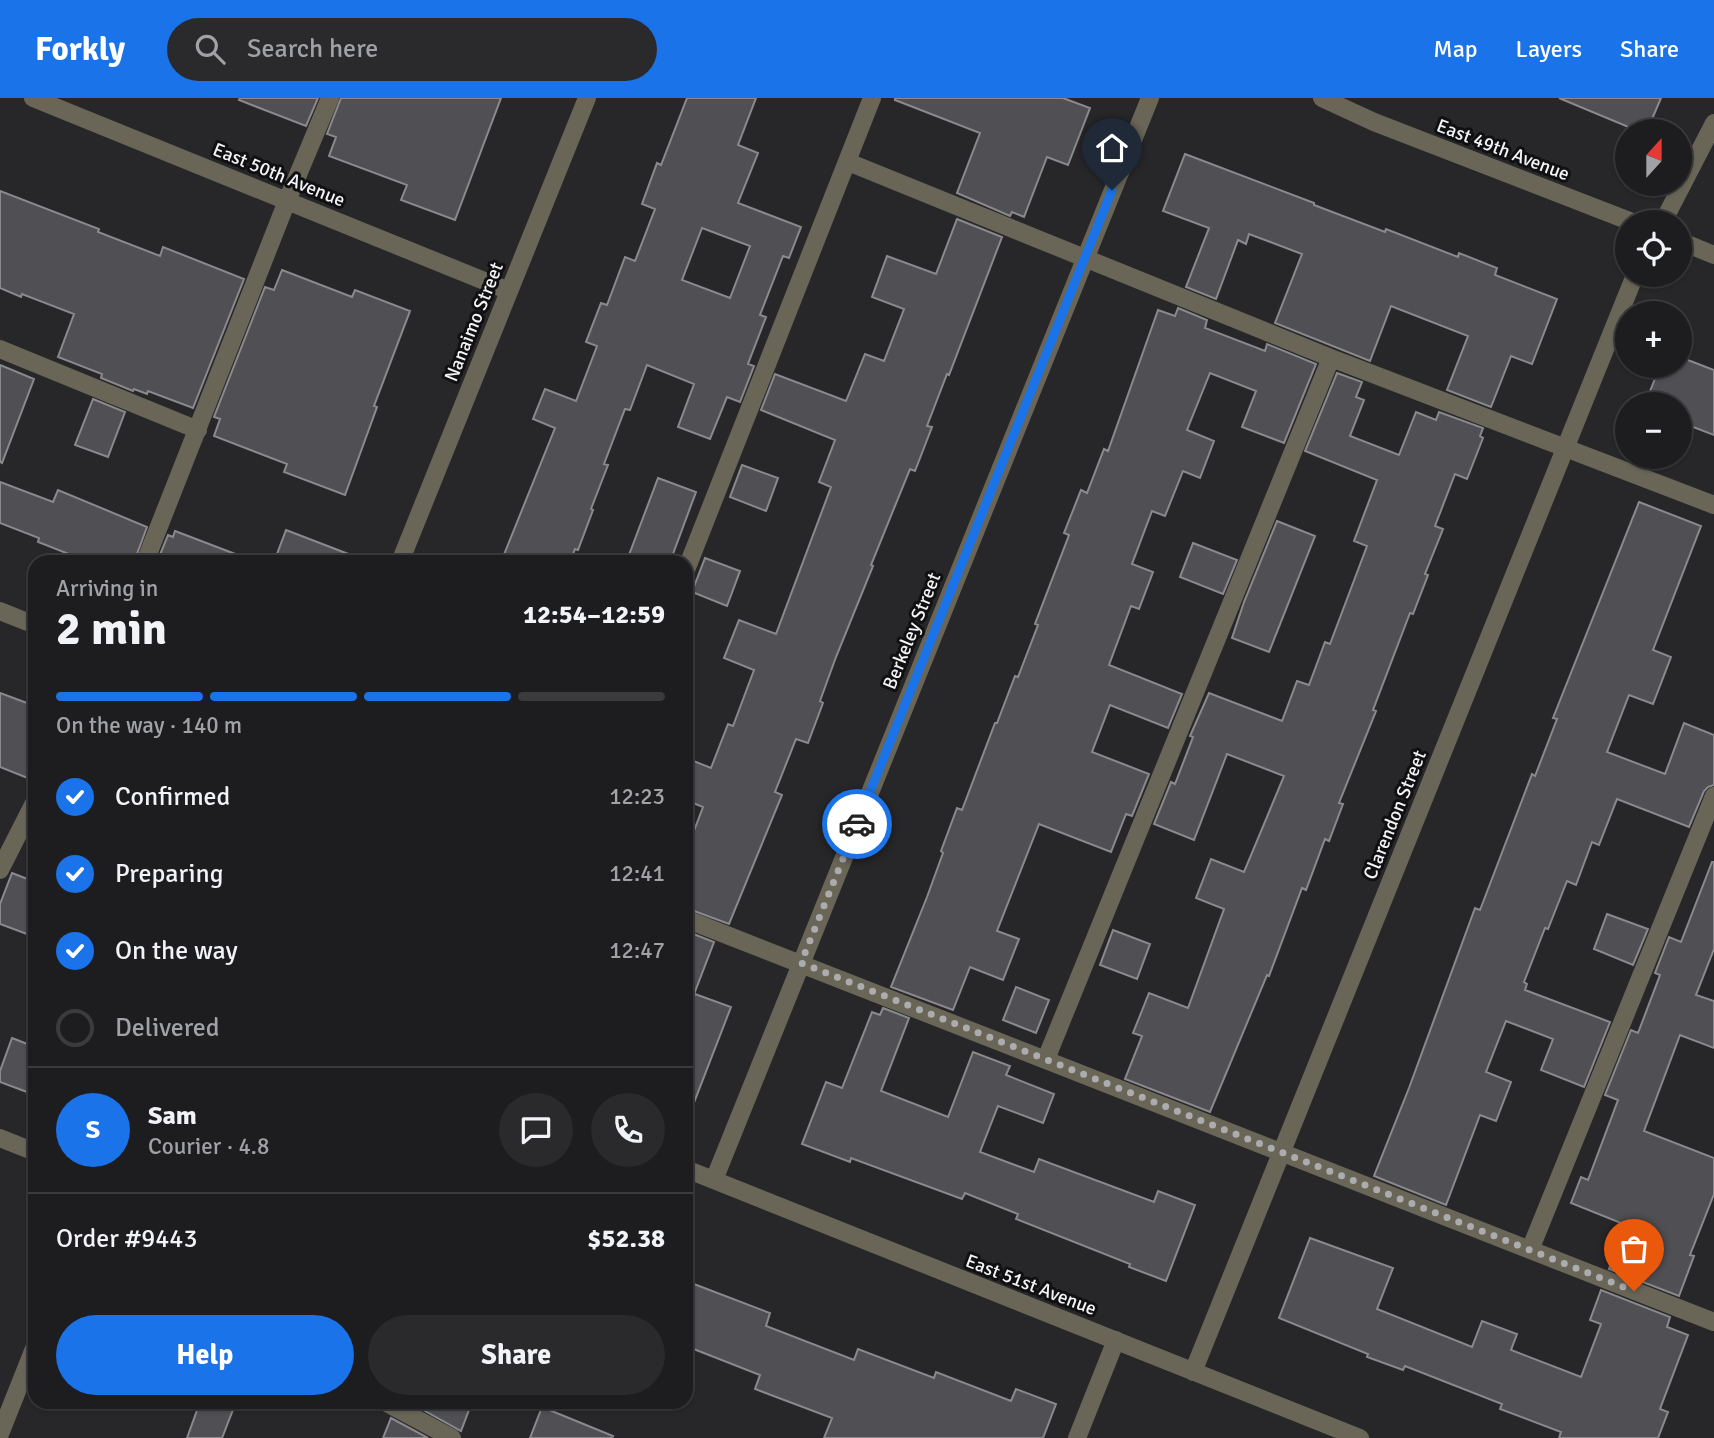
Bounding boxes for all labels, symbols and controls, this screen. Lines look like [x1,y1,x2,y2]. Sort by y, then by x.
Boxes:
search box [167,18,657,81]
text: Forkly [35,29,125,70]
icon: search [191,30,229,68]
text: Search here [247,33,378,65]
text: Map [1433,34,1478,64]
text: Layers [1516,34,1582,64]
text: Share [1620,34,1679,64]
street label: East 49th Avenue [1433,114,1573,186]
pin [1082,118,1142,190]
north arrow [1615,119,1692,196]
map controls [1615,119,1692,469]
icon: home [1093,129,1131,167]
street label: East 50th Avenue [209,138,349,212]
button: locate [1615,210,1692,287]
street label: Nanaimo Street [439,259,509,385]
button: + [1615,301,1692,378]
button: − [1615,392,1692,469]
street label: Berkeley Street [878,569,946,693]
text: Arriving in [56,574,158,603]
text: 12:54–12:59 [523,599,665,631]
text: 2 min [56,601,167,657]
text: On the way · 140 m [56,711,242,740]
street label: Clarendon Street [1358,747,1432,883]
icon: check [56,778,94,816]
text: Confirmed [115,781,230,813]
text: 12:23 [609,782,665,811]
courier [822,789,892,859]
icon: car [838,805,876,843]
icon: check [56,855,94,893]
text: Preparing [115,858,223,890]
text: 12:41 [609,859,665,888]
icon: check [56,932,94,970]
text: On the way [115,935,238,967]
text: 12:47 [609,936,665,965]
text: Delivered [115,1012,220,1044]
button: chat [499,1093,573,1167]
button: phone [591,1093,665,1167]
text: Sam [148,1100,197,1132]
text: S [86,1114,100,1146]
text: Courier · 4.8 [148,1132,269,1161]
pin [1604,1219,1664,1291]
text: Order #9443 [56,1223,197,1255]
text: $52.38 [587,1223,665,1255]
icon: bag [1615,1230,1653,1268]
street label: East 51st Avenue [962,1249,1100,1321]
button: Help [56,1315,354,1395]
button: Share [368,1315,665,1395]

